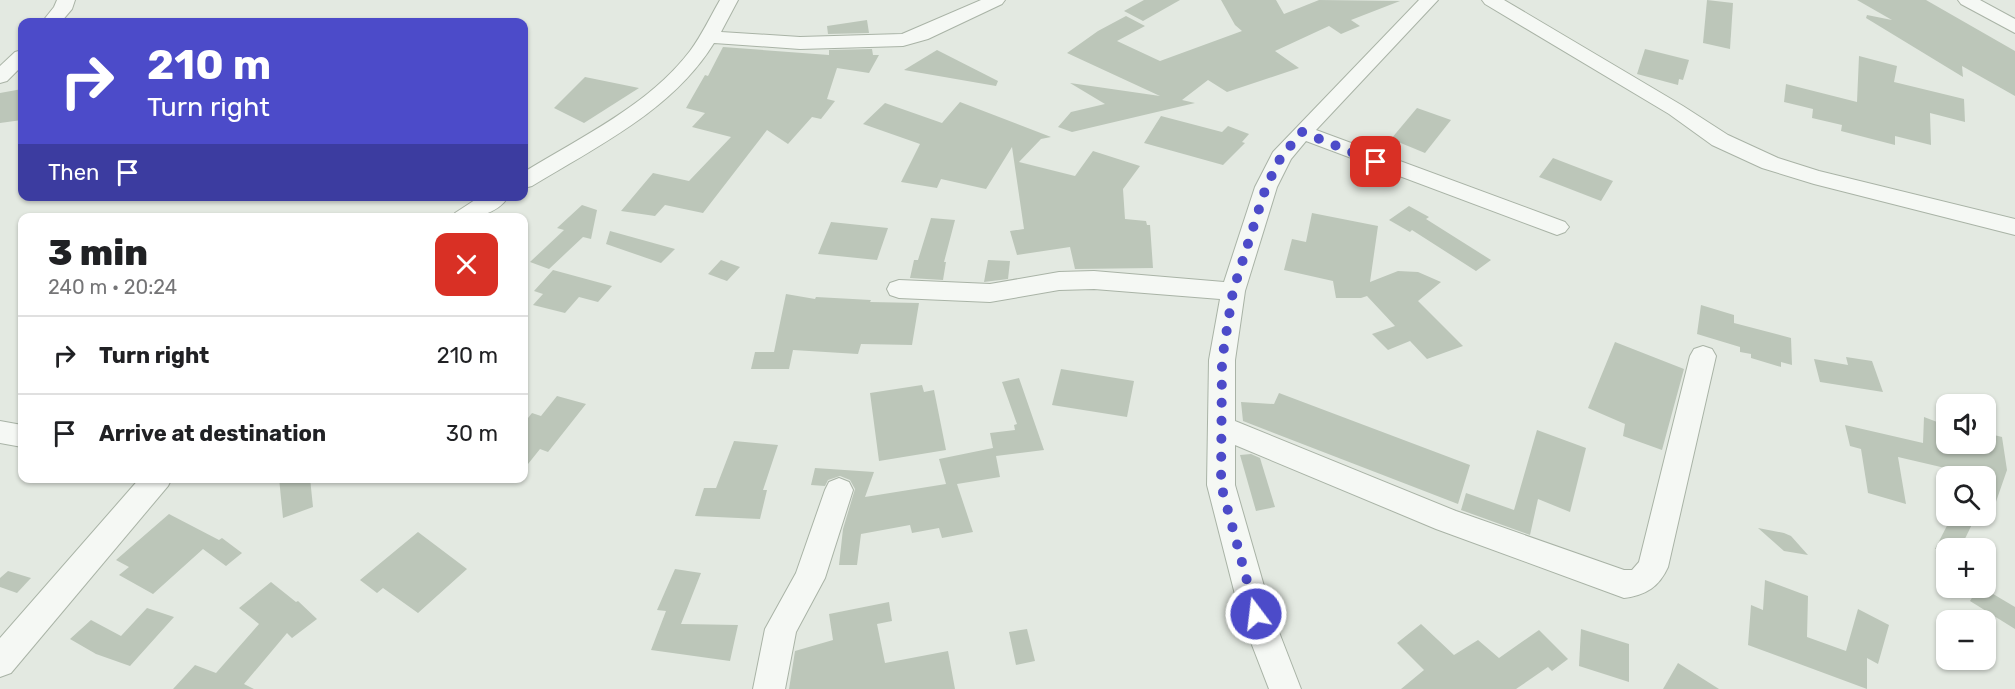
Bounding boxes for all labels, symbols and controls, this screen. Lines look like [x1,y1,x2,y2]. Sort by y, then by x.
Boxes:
text: 210 m [147,40,271,90]
icon: right [48,42,126,120]
text: Turn right [147,91,270,123]
pin [1350,136,1401,187]
icon: arrive [1359,145,1392,178]
icon: arrive [111,156,144,189]
text: Then [48,159,99,186]
text: 3 min [48,231,148,274]
button: close [435,233,498,296]
text: 240 m · 20:24 [48,275,177,299]
icon: right [48,339,81,372]
text: Turn right [99,342,209,369]
text: 210 m [437,342,498,369]
map controls [1936,394,1996,670]
button: sound [1936,394,1996,454]
icon: arrive [48,417,81,450]
text: Arrive at destination [99,420,326,447]
text: 30 m [446,420,498,447]
button: search [1936,466,1996,526]
button: + [1936,538,1996,598]
position arrow [1224,582,1288,646]
button: − [1936,610,1996,670]

